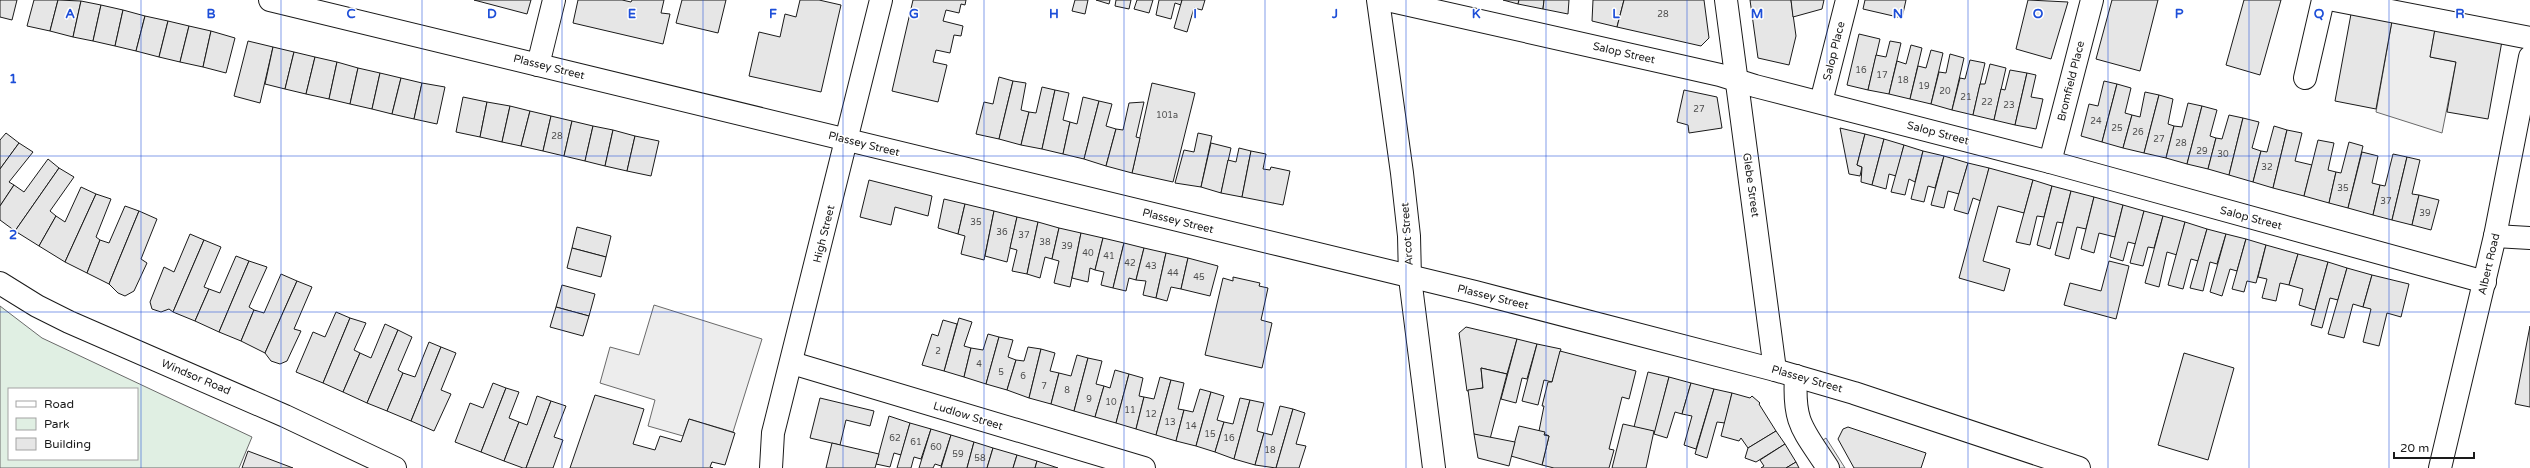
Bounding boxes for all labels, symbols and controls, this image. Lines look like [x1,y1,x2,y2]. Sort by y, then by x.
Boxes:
text: A [65,6,75,22]
text: B [206,6,216,22]
text: C [346,6,356,22]
text: D [487,6,497,22]
text: E [628,6,636,22]
text: F [769,6,777,22]
text: G [909,6,919,22]
text: H [1049,6,1059,22]
text: I [1193,6,1197,22]
text: J [1331,6,1338,22]
text: K [1472,6,1481,22]
text: L [1612,6,1620,22]
text: M [1751,6,1763,22]
text: N [1893,6,1903,22]
text: O [2033,6,2044,22]
text: P [2175,6,2184,22]
text: Q [2314,6,2325,22]
text: R [2455,6,2465,22]
house number: 28 [1657,9,1669,20]
street label: Salop Place [1820,20,1848,82]
street label: Bromfield Place [2055,39,2087,123]
street label: Salop Street [1592,40,1656,66]
street label: Plassey Street [512,52,586,82]
house number: 16 [1855,65,1867,76]
house number: 17 [1876,70,1888,81]
text: 1 [9,71,17,87]
house number: 18 [1897,75,1909,86]
house number: 19 [1918,81,1930,92]
house number: 20 [1939,86,1951,97]
house number: 21 [1960,92,1972,103]
house number: 22 [1981,97,1993,108]
house number: 23 [2003,100,2015,111]
house number: 27 [1693,104,1705,115]
house number: 101a [1156,110,1178,121]
house number: 24 [2090,116,2102,127]
street label: Salop Street [1906,118,1970,148]
house number: 25 [2111,123,2123,134]
house number: 26 [2132,127,2144,138]
street label: Plassey Street [827,129,901,159]
house number: 28 [551,131,563,142]
house number: 27 [2153,134,2165,145]
house number: 28 [2175,138,2187,149]
house number: 29 [2196,146,2208,157]
house number: 30 [2217,149,2229,160]
street label: Glebe Street [1740,152,1762,218]
house number: 32 [2261,162,2273,173]
house number: 35 [2337,183,2349,194]
house number: 37 [2380,196,2392,207]
street label: Arcot Street [1398,202,1416,266]
street label: Salop Street [2219,203,2283,233]
street label: High Street [811,204,837,264]
street label: Plassey Street [1141,206,1215,236]
house number: 39 [2419,208,2431,219]
house number: 35 [970,217,982,228]
text: 2 [9,227,17,243]
house number: 36 [996,227,1008,238]
house number: 37 [1018,230,1030,241]
street label: Albert Road [2476,232,2502,296]
house number: 38 [1039,237,1051,248]
house number: 39 [1061,241,1073,252]
house number: 40 [1082,248,1094,259]
house number: 41 [1103,251,1115,262]
house number: 42 [1124,258,1136,269]
house number: 43 [1145,261,1157,272]
house number: 44 [1167,268,1179,279]
house number: 45 [1193,272,1205,283]
street label: Plassey Street [1456,282,1530,312]
house number: 2 [935,346,941,357]
street label: Windsor Road [159,357,233,397]
house number: 4 [976,359,982,370]
street label: Plassey Street [1770,363,1844,395]
house number: 5 [998,367,1004,378]
house number: 6 [1020,371,1026,382]
house number: 7 [1041,381,1047,392]
house number: 8 [1064,385,1070,396]
legend [8,388,138,460]
house number: 9 [1086,394,1092,405]
text: Road [44,397,74,411]
house number: 10 [1105,397,1117,408]
street label: Ludlow Street [932,399,1004,433]
house number: 11 [1124,405,1136,416]
house number: 12 [1145,409,1157,420]
text: Park [44,417,70,431]
house number: 13 [1164,417,1176,428]
house number: 14 [1185,421,1197,432]
house number: 15 [1204,429,1216,440]
house number: 62 [889,433,901,444]
house number: 16 [1223,433,1235,444]
scale bar [2394,434,2474,460]
text: Building [44,437,91,451]
house number: 61 [910,437,922,448]
text: 20 m [2400,441,2429,455]
house number: 60 [930,442,942,453]
house number: 18 [1264,445,1276,456]
house number: 59 [952,449,964,460]
house number: 58 [974,453,986,464]

